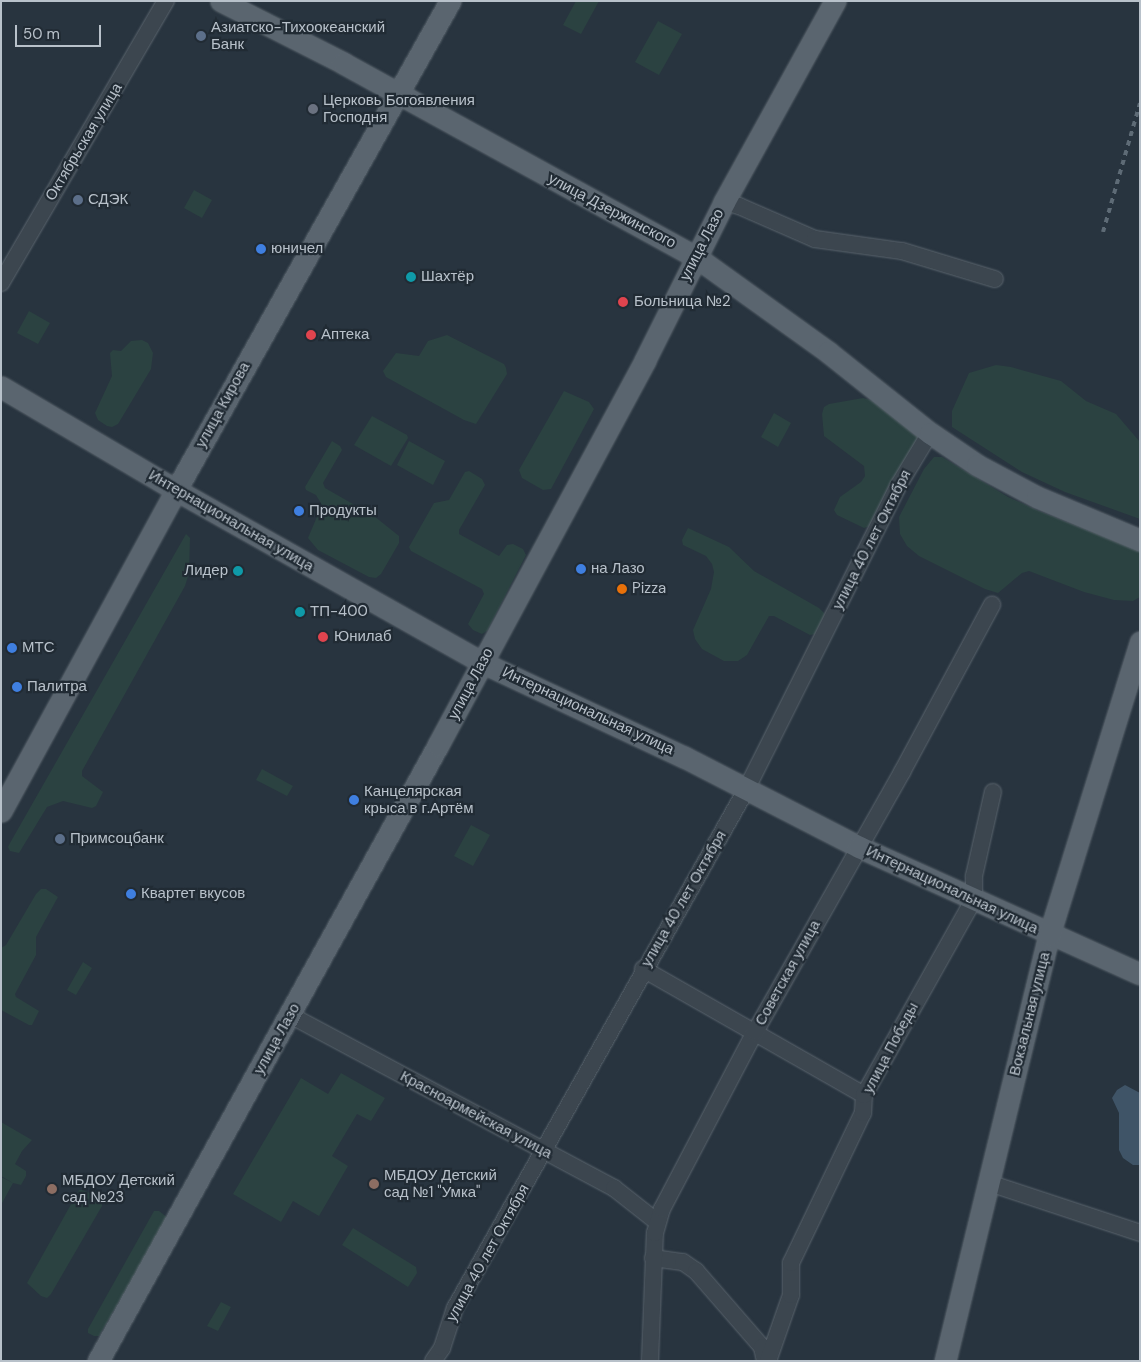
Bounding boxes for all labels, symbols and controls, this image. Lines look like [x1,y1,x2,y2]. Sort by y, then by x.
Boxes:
scale bar [18,15,104,47]
place label: Азиатско-Тихоокеанский Банк [211,18,385,53]
text: 50 m [23,24,60,44]
marker: Азиатско-Тихоокеанский Банк [195,30,207,42]
street label: Октябрьская улица [42,80,126,204]
place label: Церковь Богоявления Господня [323,91,475,126]
marker: Церковь Богоявления Господня [307,103,319,115]
street label: улица Дзержинского [545,170,679,252]
place label: СДЭК [88,191,128,209]
marker: СДЭК [72,194,84,206]
street label: улица Лазо [676,206,728,284]
place label: юничел [271,240,323,258]
marker: юничел [255,243,267,255]
place label: Шахтёр [421,268,474,286]
marker: Шахтёр [405,271,417,283]
place label: Больница №2 [634,293,731,311]
marker: Больница №2 [616,295,630,309]
place label: Аптека [321,326,369,344]
marker: Аптека [305,329,317,341]
street label: улица Кирова [192,359,254,451]
street label: Интернациональная улица [145,466,317,576]
street label: улица 40 лет Октября [829,467,915,613]
place label: Продукты [309,502,377,520]
marker: Продукты [293,505,305,517]
place label: на Лазо [591,560,645,578]
place label: Лидер [184,562,228,580]
marker: на Лазо [575,563,587,575]
marker: Лидер [232,565,244,577]
place label: Pizza [632,580,666,598]
marker: Pizza [616,583,628,595]
place label: ТП-400 [310,603,368,621]
marker: ТП-400 [294,606,306,618]
place label: Юнилаб [334,628,392,646]
marker: Юнилаб [316,630,330,644]
place label: МТС [22,639,54,657]
marker: МТС [6,642,18,654]
street label: улица Лазо [445,645,497,723]
street label: Интернациональная улица [499,663,677,759]
place label: Палитра [27,678,87,696]
marker: Палитра [11,681,23,693]
place label: Канцелярская крыса в г.Артём [364,782,473,817]
marker: Канцелярская крыса в г.Артём [348,794,360,806]
street label: улица 40 лет Октября [638,828,730,970]
place label: Примсоцбанк [70,830,164,848]
marker: Примсоцбанк [54,833,66,845]
street label: Интернациональная улица [863,842,1041,938]
place label: Квартет вкусов [141,885,245,903]
marker: Квартет вкусов [125,888,137,900]
street label: Советская улица [752,917,824,1029]
street label: Вокзальная улица [1006,950,1054,1078]
street label: улица Победы [860,999,922,1097]
street label: улица Лазо [250,1000,304,1078]
street label: Красноармейская улица [397,1067,555,1163]
place label: МБДОУ Детский сад №1 "Умка" [384,1166,497,1201]
place label: МБДОУ Детский сад №23 [62,1171,175,1206]
marker: МБДОУ Детский сад №1 "Умка" [368,1178,380,1190]
street label: улица 40 лет Октября [443,1181,533,1325]
marker: МБДОУ Детский сад №23 [46,1183,58,1195]

